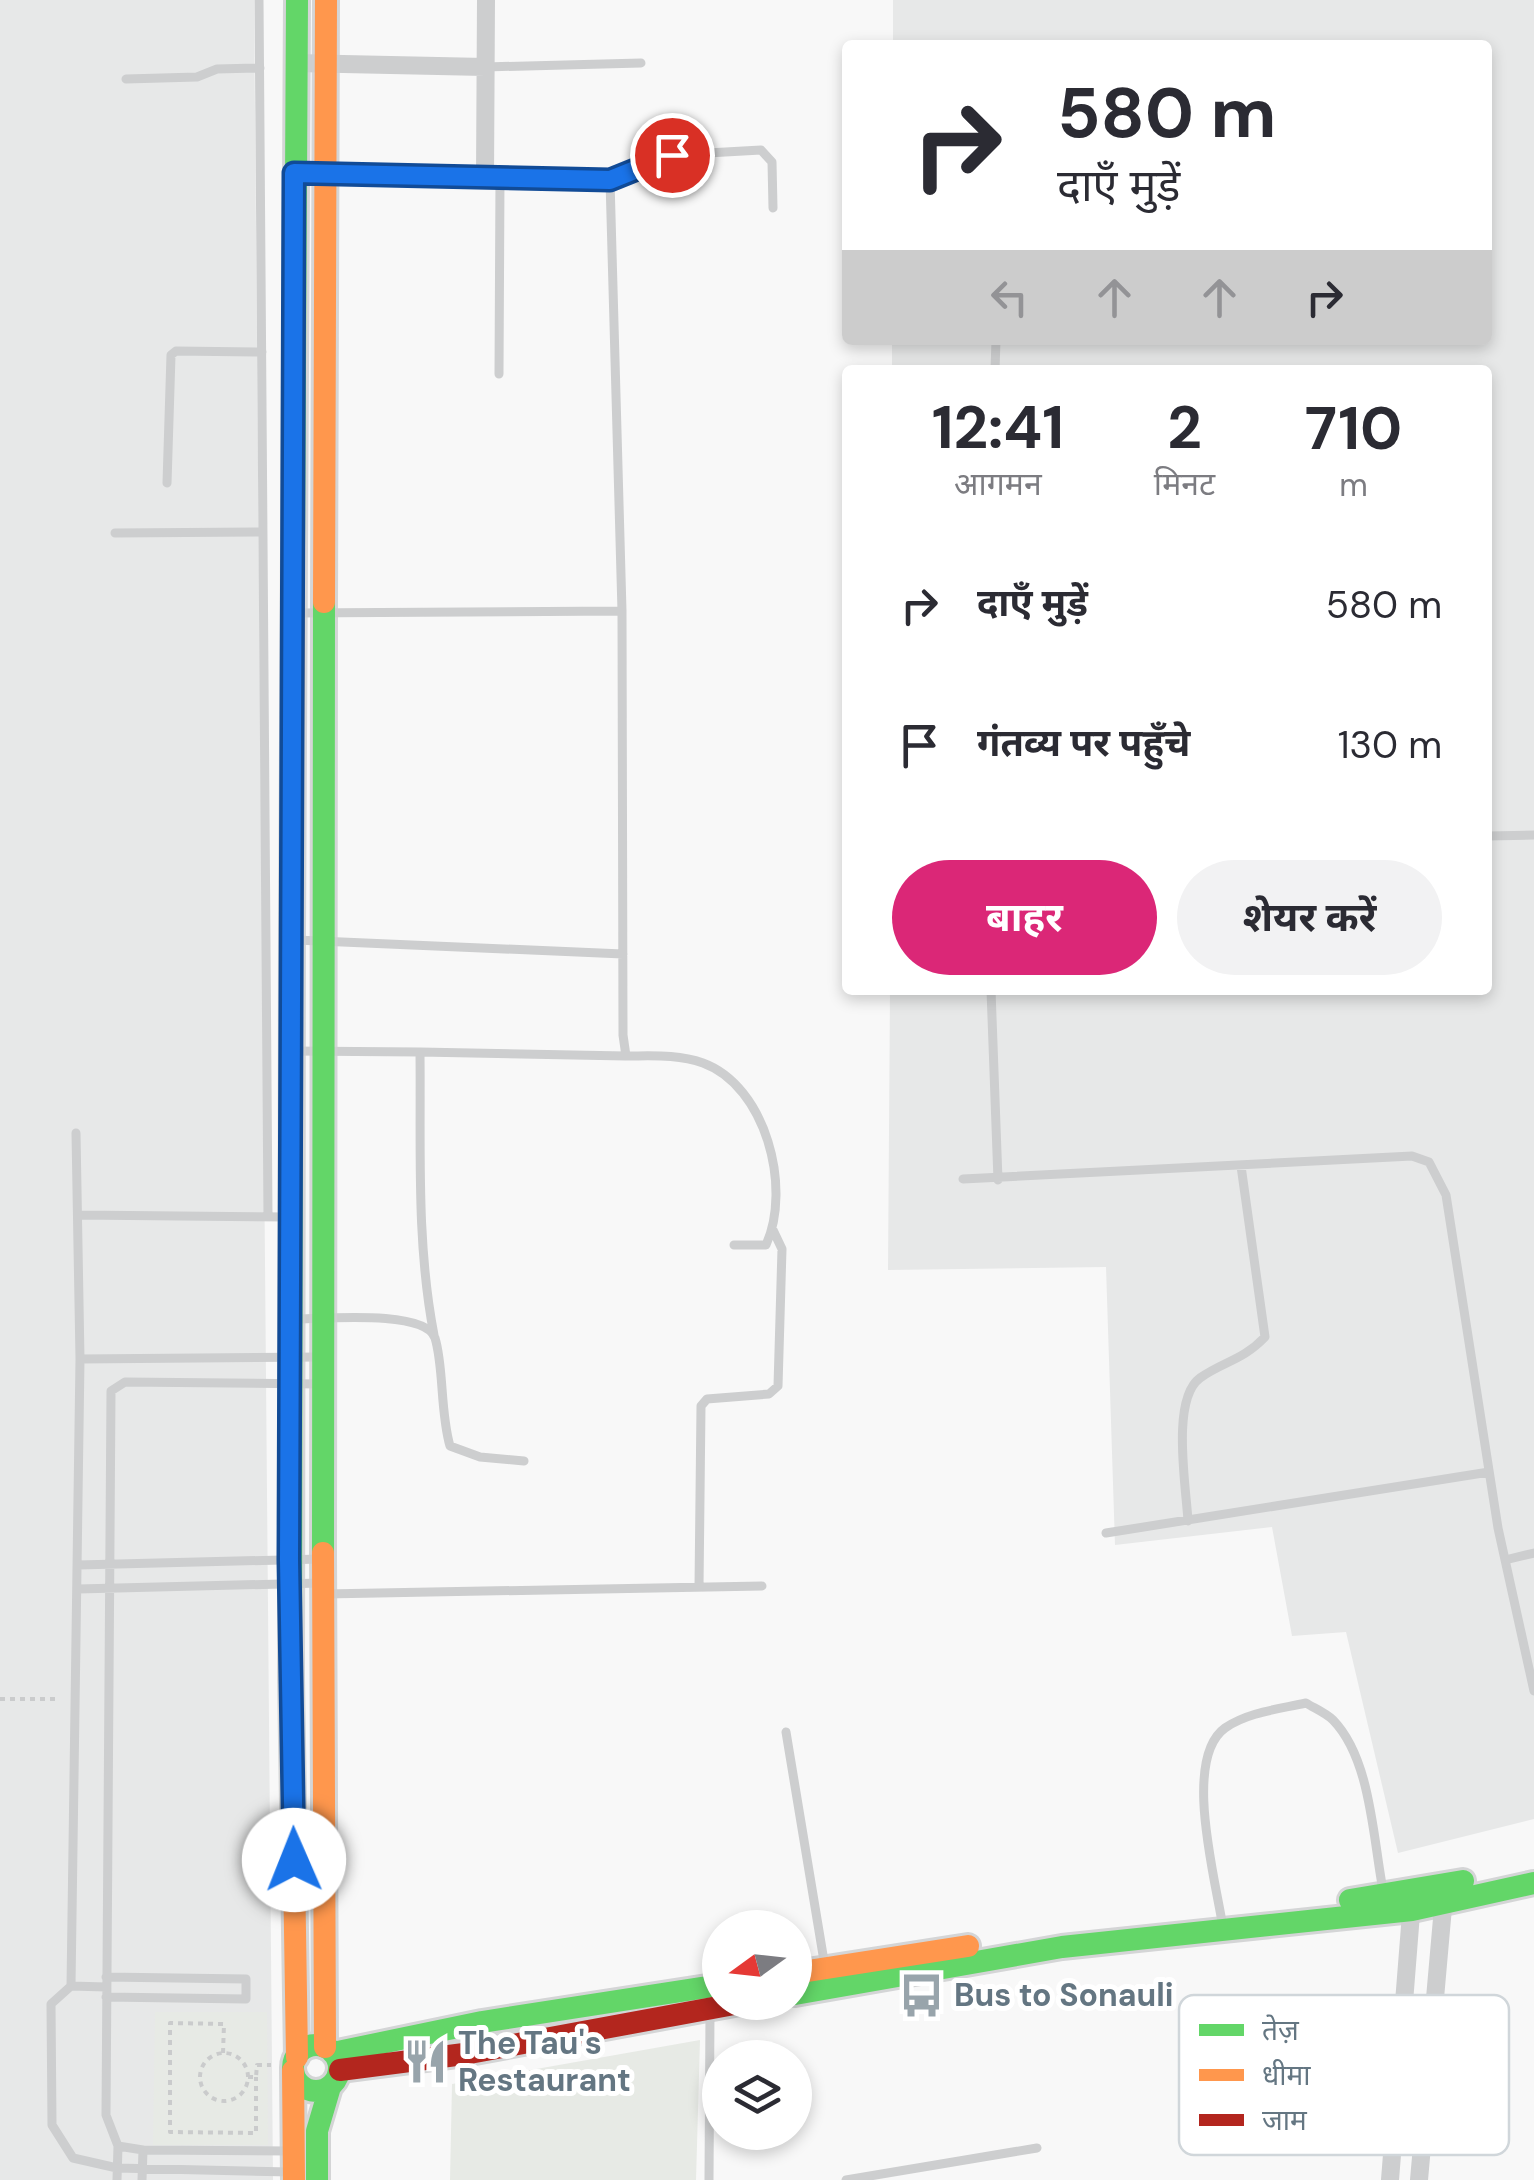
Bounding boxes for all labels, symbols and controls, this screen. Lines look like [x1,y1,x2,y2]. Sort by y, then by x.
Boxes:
text: 580 m [1057,68,1276,159]
icon: right [892,80,1022,210]
pin [630,113,715,198]
icon: arrive [645,128,700,183]
text: दाएँ मुड़ें [1057,156,1180,215]
icon: left [982,270,1037,325]
icon: ahead [1087,270,1142,325]
icon: ahead [1192,270,1247,325]
icon: right [1297,270,1352,325]
text: 12:41 [932,388,1064,467]
text: 2 [1167,388,1202,467]
text: 710 [1305,389,1402,468]
text: आगमन [954,463,1042,505]
text: मिनट [1154,463,1215,505]
text: m [1339,464,1368,506]
icon: right [892,578,947,633]
text: दाएँ मुड़ें [977,578,1088,628]
text: 580 m [1326,580,1442,630]
icon: arrive [892,718,947,773]
text: गंतव्य पर पहुँचे [977,718,1190,768]
text: 130 m [1338,720,1442,770]
button: बाहर [892,860,1157,975]
button: शेयर करें [1177,860,1442,975]
position arrow [242,1808,346,1912]
north arrow [702,1910,812,2020]
map controls [702,1910,812,2150]
bus stop icon: Bus to Sonauli [897,1971,945,2019]
place label: Bus to Sonauli [954,1974,1174,2016]
legend [1179,1995,1509,2155]
text: तेज़ [1262,2012,1300,2049]
place label: The Tau's Restaurant [458,2022,631,2101]
restaurant icon: The Tau's Restaurant [401,2037,449,2085]
button: layers [702,2040,812,2150]
text: धीमा [1262,2057,1311,2094]
text: जाम [1262,2102,1308,2139]

